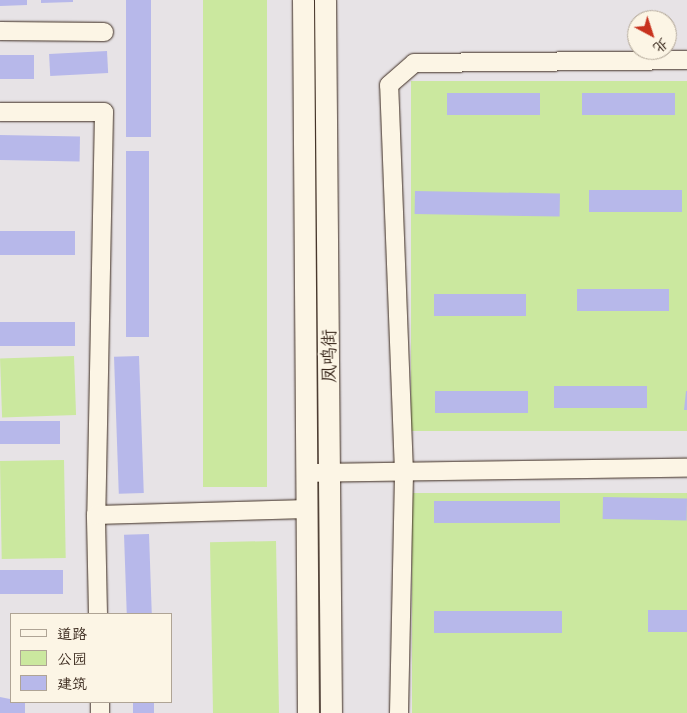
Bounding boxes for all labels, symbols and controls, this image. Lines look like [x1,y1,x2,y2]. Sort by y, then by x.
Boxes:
north arrow [627,10,677,60]
text: 北 [650,34,673,58]
street label: 凤鸣街 [317,329,339,383]
legend [10,613,172,703]
text: 道路 [57,623,87,643]
text: 公园 [57,648,87,668]
text: 建筑 [57,673,87,693]

